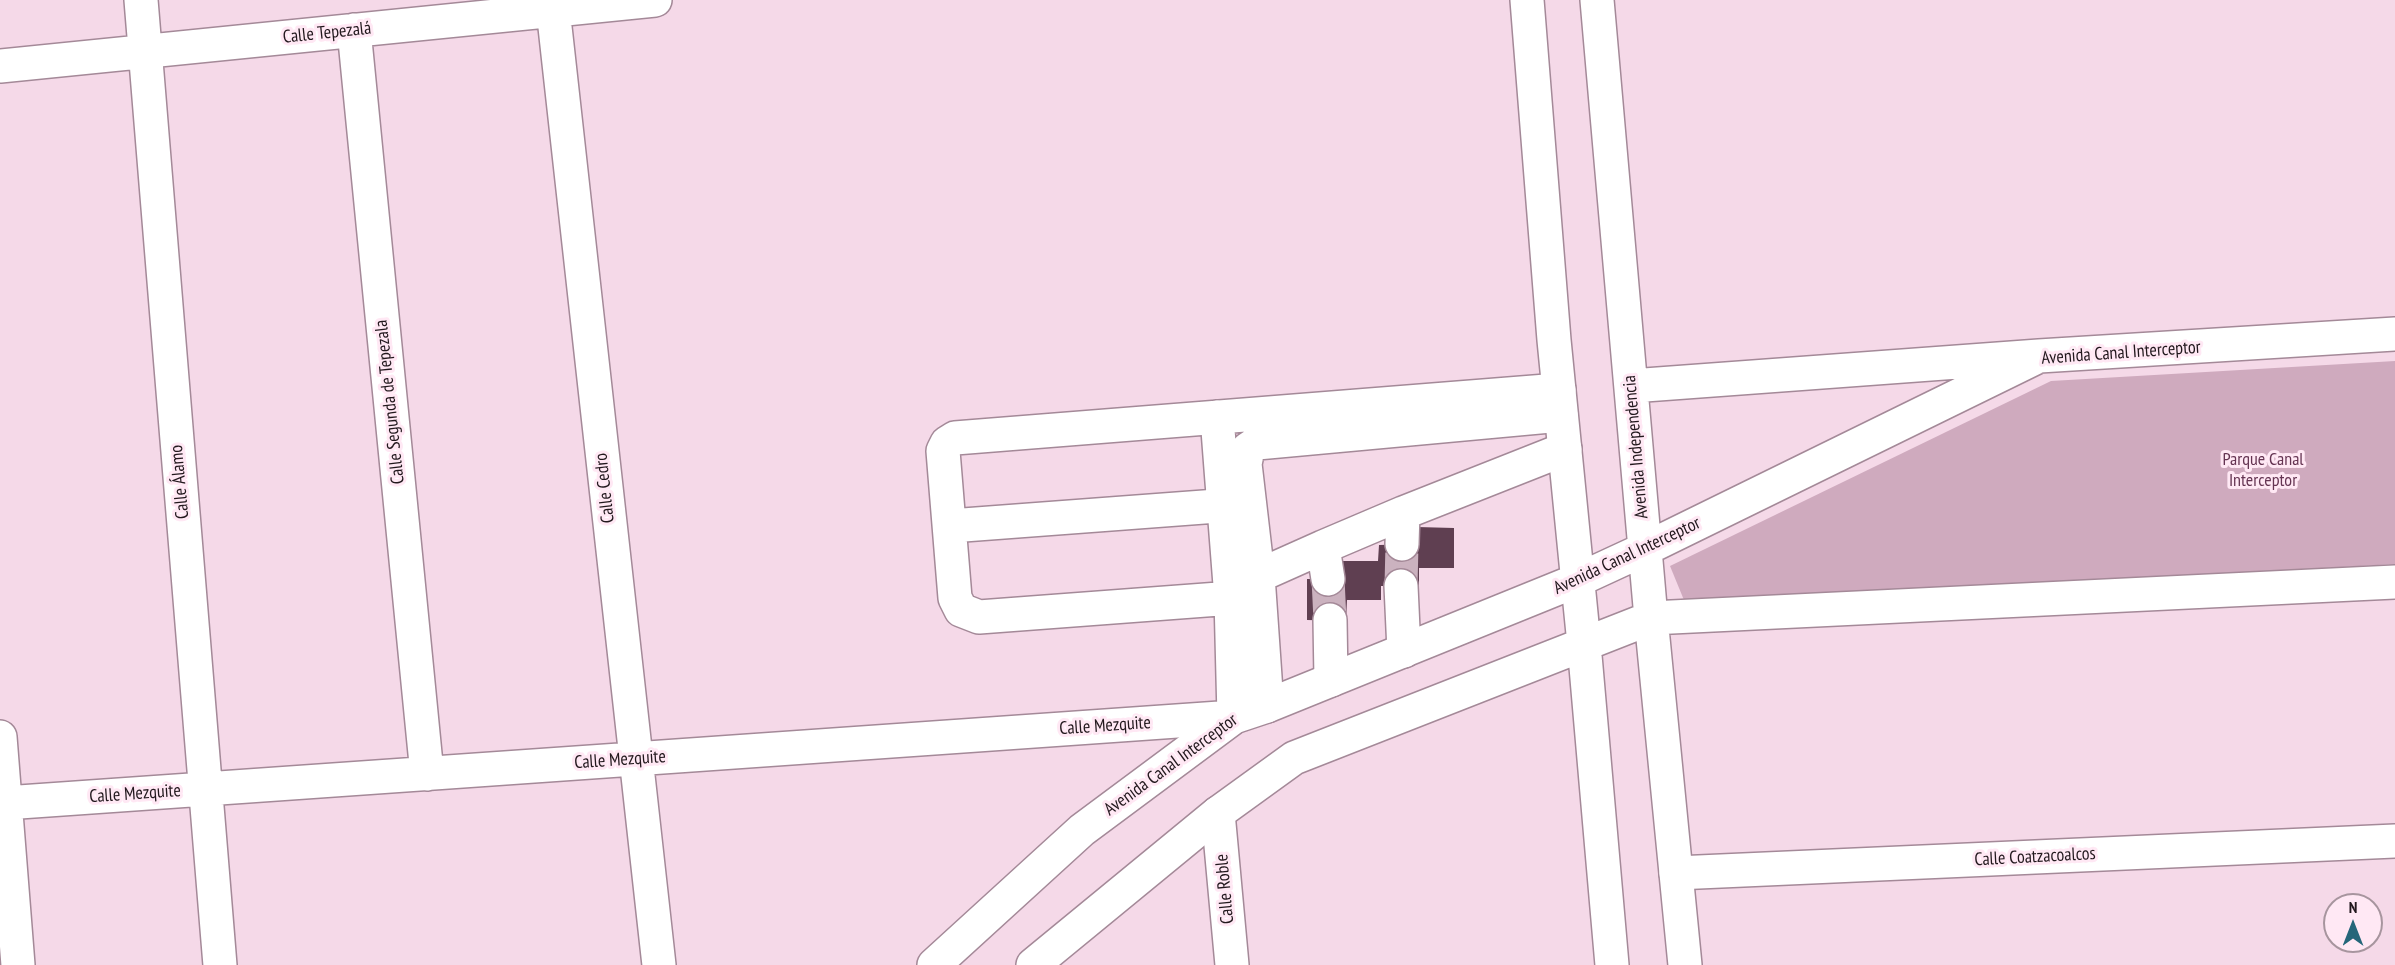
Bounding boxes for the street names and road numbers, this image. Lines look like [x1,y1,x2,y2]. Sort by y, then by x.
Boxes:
street label: Calle Tepezalá [282,18,372,48]
street label: Calle Segunda de Tepezala [371,319,409,485]
street label: Avenida Canal Interceptor [2041,337,2201,369]
street label: Avenida Independencia [1619,374,1653,520]
street label: Calle Álamo [166,444,194,520]
street label: Calle Cedro [591,452,619,524]
street label: Avenida Canal Interceptor [1550,513,1704,599]
street label: Avenida Canal Interceptor [1100,709,1242,821]
street label: Calle Mezquite [1059,712,1151,740]
street label: Calle Mezquite [574,746,666,774]
street label: Calle Mezquite [89,780,181,808]
street label: Calle Coatzacoalcos [1974,843,2096,871]
street label: Calle Roble [1211,853,1239,925]

